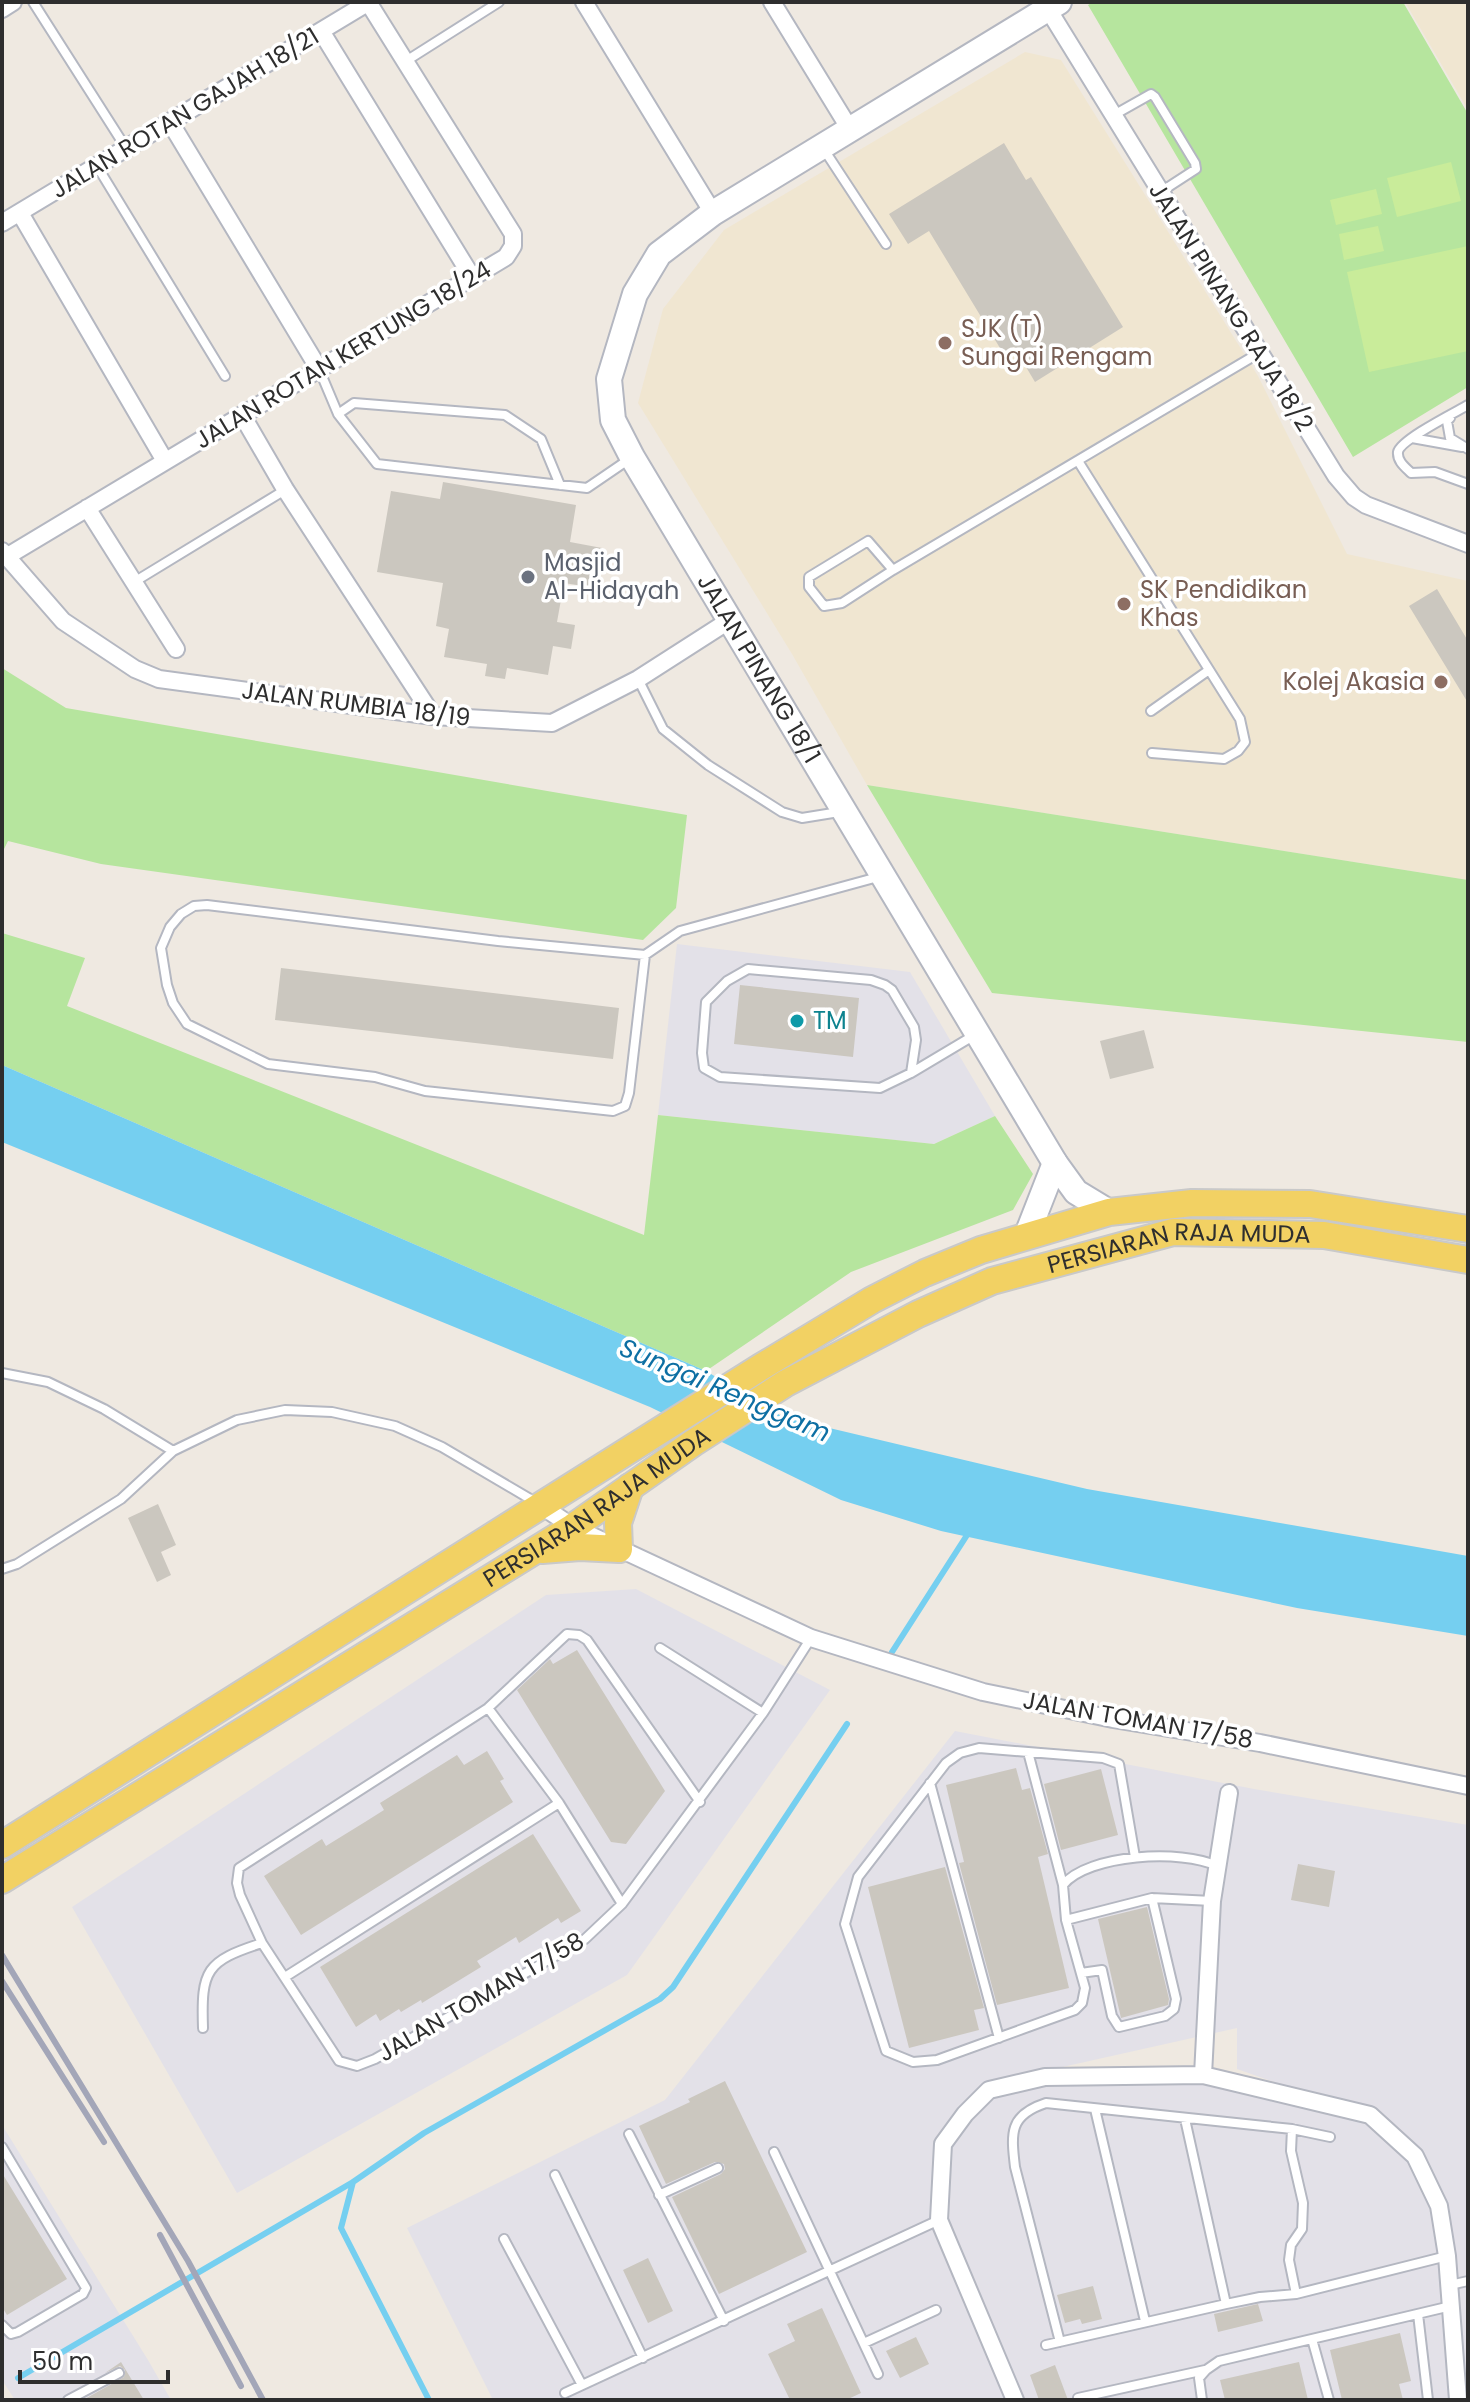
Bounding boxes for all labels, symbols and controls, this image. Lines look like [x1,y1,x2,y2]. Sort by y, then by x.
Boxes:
street label: JALAN ROTAN GAJAH 18/21 [45,19,325,206]
street label: JALAN PINANG RAJA 18/2 [1141,176,1322,437]
street label: JALAN ROTAN KERTUNG 18/24 [188,253,497,456]
place label: SJK (T) Sungai Rengam [961,312,1153,373]
marker: SJK (T) Sungai Rengam [936,334,954,352]
place label: Masjid Al-Hidayah [544,546,679,607]
street label: JALAN PINANG 18/1 [690,567,829,769]
marker: Masjid Al-Hidayah [519,568,537,586]
place label: SK Pendidikan Khas [1140,573,1307,634]
marker: SK Pendidikan Khas [1115,595,1133,613]
place label: Kolej Akasia [1283,665,1425,698]
street label: JALAN RUMBIA 18/19 [240,673,472,734]
marker: Kolej Akasia [1432,673,1450,691]
place label: TM [813,1004,847,1037]
marker: TM [788,1012,806,1030]
street label: PERSIARAN RAJA MUDA [1043,1215,1311,1281]
water label: Sungai Renggam [614,1329,836,1451]
street label: PERSIARAN RAJA MUDA [477,1419,717,1595]
street label: JALAN TOMAN 17/58 [1020,1683,1256,1756]
street label: JALAN TOMAN 17/58 [372,1924,590,2069]
scale bar [20,2334,168,2384]
text: 50 m [32,2345,93,2378]

